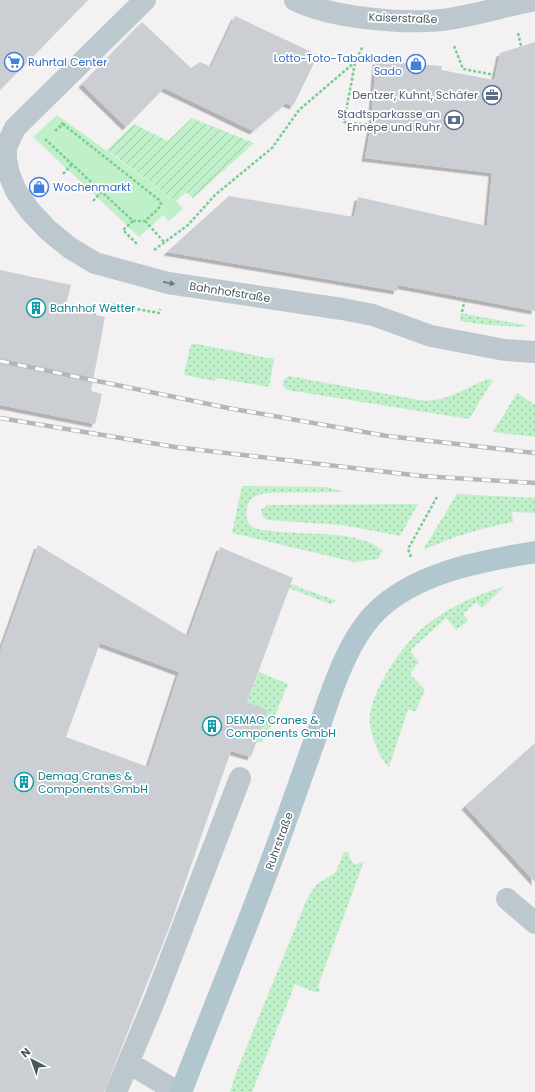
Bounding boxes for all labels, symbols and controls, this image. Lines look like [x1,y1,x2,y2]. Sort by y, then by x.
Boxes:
street label: Kaiserstraße [368,9,438,27]
place label: Lotto-Toto-Tabakladen Sado [274,50,402,79]
supermarket icon: Ruhrtal Center [3,51,25,73]
shop icon: Lotto-Toto-Tabakladen Sado [405,53,427,75]
place label: Ruhrtal Center [28,54,107,70]
office icon: Dentzer, Kuhnt, Schäfer [481,84,503,106]
place label: Dentzer, Kuhnt, Schäfer [352,87,478,103]
place label: Stadtsparkasse an Ennepe und Ruhr [337,106,440,135]
bank icon: Stadtsparkasse an Ennepe und Ruhr [443,109,465,131]
shop icon: Wochenmarkt [28,176,50,198]
place label: Wochenmarkt [53,179,131,195]
street label: Bahnhofstraße [188,278,272,306]
one-way arrow [163,280,176,286]
building icon: Bahnhof Wetter [25,297,47,319]
place label: Bahnhof Wetter [50,300,135,316]
place label: DEMAG Cranes & Components GmbH [226,712,336,741]
building icon: DEMAG Cranes & Components GmbH [201,715,223,737]
place label: Demag Cranes & Components GmbH [38,768,148,797]
building icon: Demag Cranes & Components GmbH [13,771,35,793]
street label: Ruhrstraße [261,810,297,872]
north arrow [12,1040,52,1080]
text: N [17,1044,34,1061]

